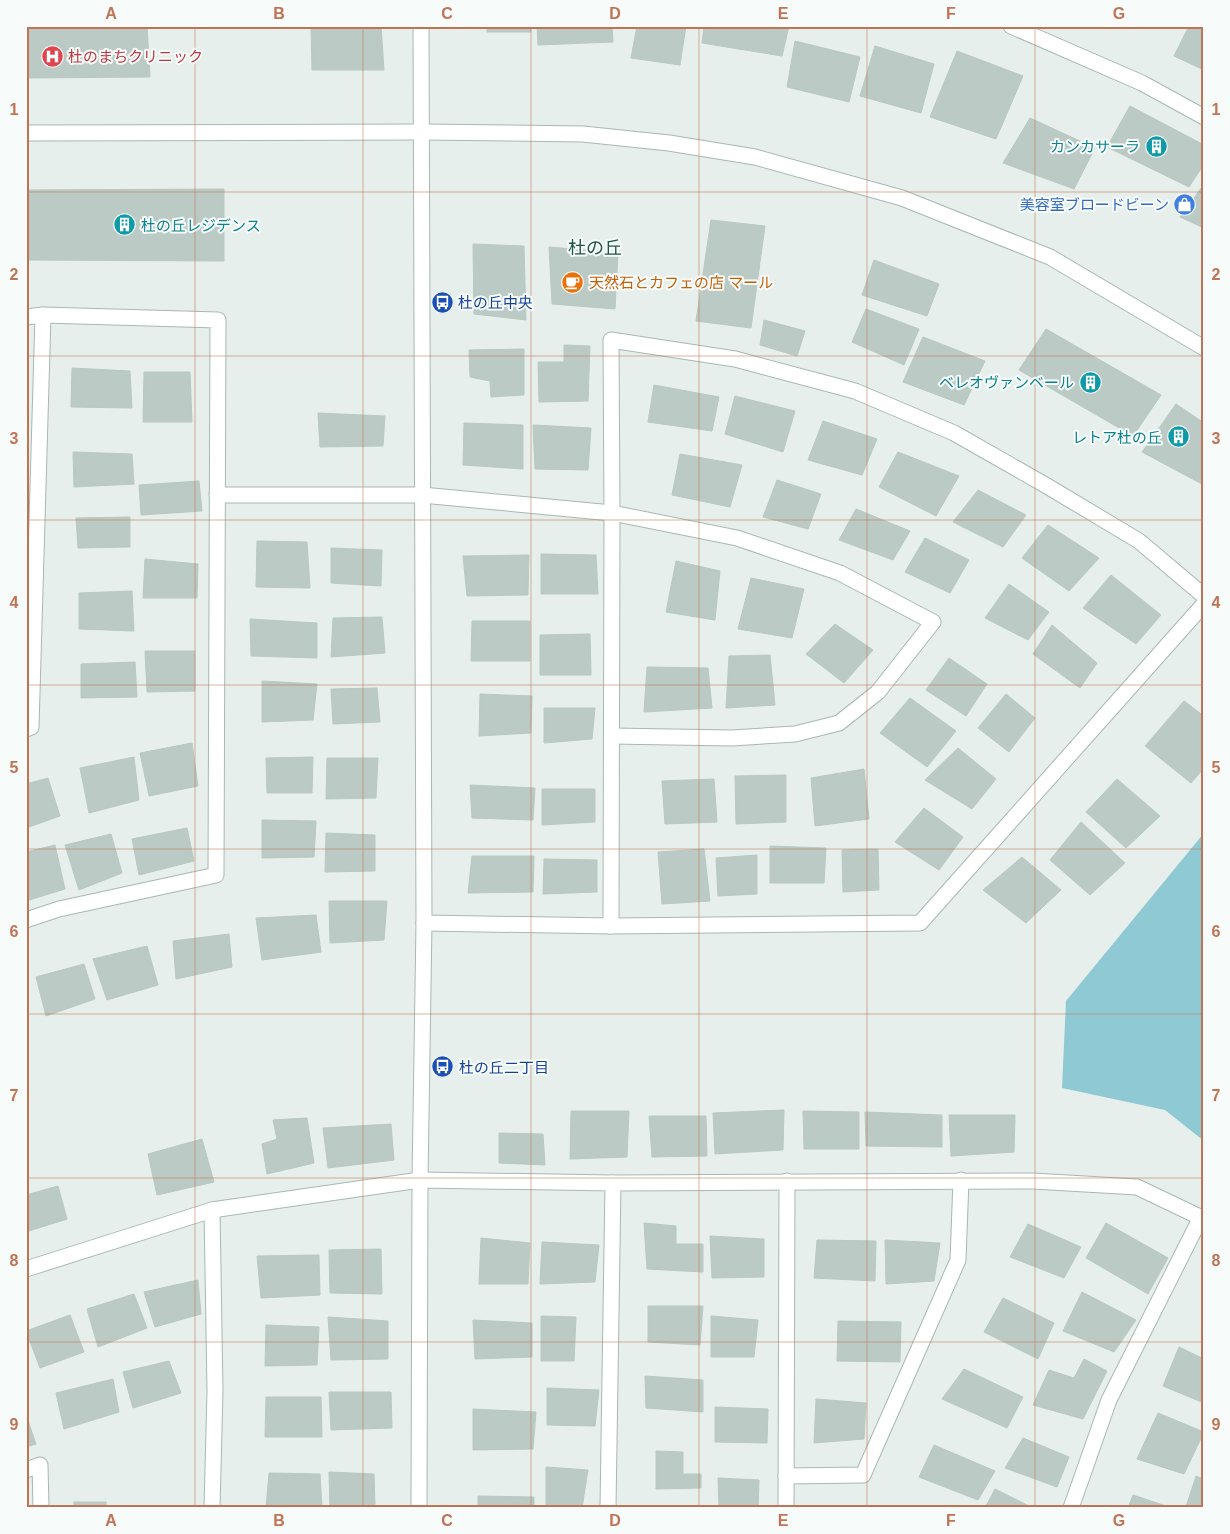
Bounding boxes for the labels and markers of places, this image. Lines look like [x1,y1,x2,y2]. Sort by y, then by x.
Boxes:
hospital icon: 杜のまちクリニック [40,44,64,68]
place label: 杜のまちクリニック [68,48,203,65]
building icon: カンカサーラ [1144,134,1168,158]
place label: カンカサーラ [1050,138,1140,155]
shop icon: 美容室ブロードビーン [1173,192,1197,216]
place label: 美容室ブロードビーン [1020,196,1169,213]
building icon: 杜の丘レジデンス [113,213,137,237]
place label: 杜の丘レジデンス [141,217,261,234]
cafe icon: 天然石とカフェの店 マール [561,270,585,294]
place label: 天然石とカフェの店 マール [589,274,773,291]
bus stop icon: 杜の丘中央 [430,290,454,314]
place label: 杜の丘中央 [458,294,533,311]
building icon: ベレオヴァンベール [1078,370,1102,394]
place label: ベレオヴァンベール [939,374,1074,391]
building icon: レトア杜の丘 [1166,425,1190,449]
place label: レトア杜の丘 [1072,429,1162,446]
bus stop icon: 杜の丘二丁目 [431,1055,455,1079]
place label: 杜の丘二丁目 [459,1059,549,1076]

